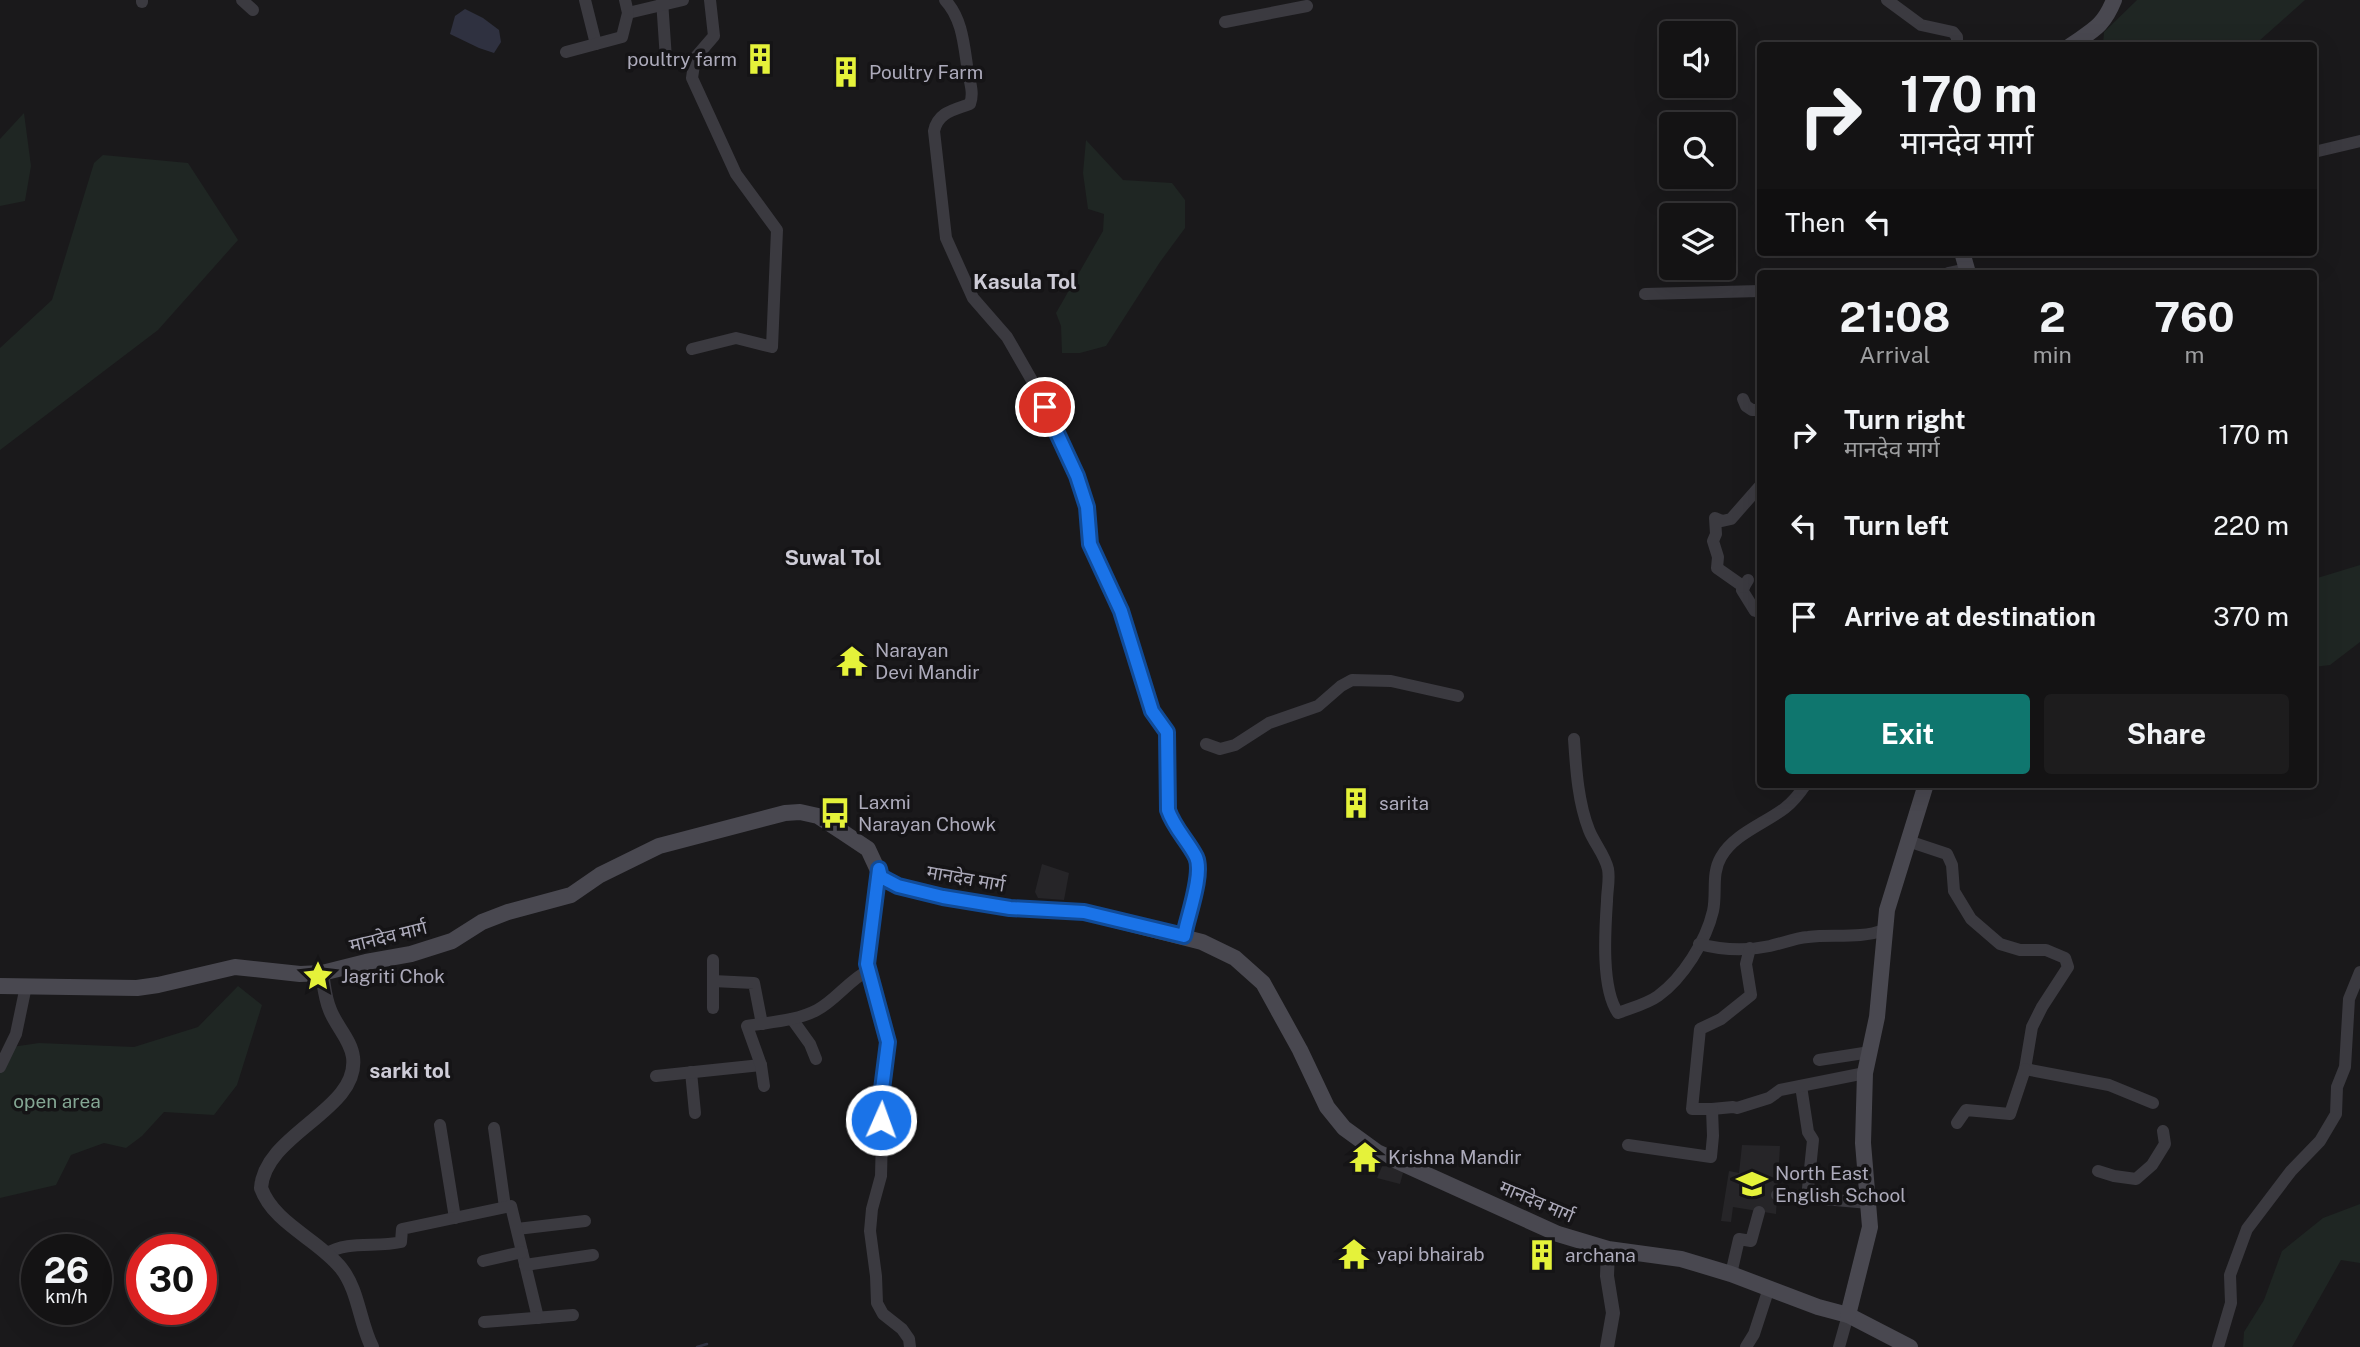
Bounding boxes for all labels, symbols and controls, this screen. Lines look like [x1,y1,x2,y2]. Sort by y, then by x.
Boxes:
map controls [1659,21,1736,280]
button: sound [1659,21,1736,98]
building icon: poultry farm [743,42,777,76]
place label: poultry farm [627,48,737,70]
building icon: Poultry Farm [829,55,863,89]
place label: Poultry Farm [869,61,983,83]
text: 170 m [1900,65,2038,123]
icon: right [1785,70,1876,161]
button: search [1659,112,1736,189]
text: मानदेव मार्ग [1900,124,2033,161]
button: layers [1659,203,1736,280]
icon: left [1859,203,1897,241]
text: Then [1785,207,1845,238]
district label: Kasula Tol [973,269,1077,294]
text: 21:08 [1839,292,1950,341]
text: 2 [2039,292,2066,341]
text: 760 [2154,292,2235,341]
text: Arrival [1859,341,1930,368]
text: min [2033,341,2072,368]
text: m [2184,341,2204,368]
pin [1015,377,1075,437]
icon: arrive [1026,388,1064,426]
text: Turn right [1844,404,1966,435]
icon: right [1785,416,1823,454]
text: 170 m [2219,419,2289,450]
text: मानदेव मार्ग [1844,435,1940,462]
icon: left [1785,507,1823,545]
text: Turn left [1844,510,1949,541]
text: 220 m [2213,510,2289,541]
district label: Suwal Tol [784,545,882,570]
icon: arrive [1785,598,1823,636]
text: Arrive at destination [1844,601,2096,632]
text: 370 m [2213,601,2289,632]
place label: Narayan Devi Mandir [875,639,980,683]
temple icon: Narayan Devi Mandir [835,644,869,678]
button: Exit [1785,694,2030,774]
button: Share [2044,694,2289,774]
building icon: sarita [1339,786,1373,820]
place label: Laxmi Narayan Chowk [858,791,997,835]
place label: sarita [1379,792,1429,814]
bus stop icon: Laxmi Narayan Chowk [818,796,852,830]
street label: मानदेव मार्ग [925,860,1008,896]
street label: मानदेव मार्ग [347,916,430,956]
place icon: Jagriti Chok [301,959,335,993]
place label: Jagriti Chok [341,965,445,987]
district label: sarki tol [369,1058,451,1083]
position arrow [844,1083,918,1157]
park label: open area [13,1090,101,1112]
temple icon: Krishna Mandir [1348,1140,1382,1174]
place label: Krishna Mandir [1388,1146,1522,1168]
place label: North East English School [1775,1162,1906,1206]
school or university icon: North East English School [1735,1167,1769,1201]
street label: मानदेव मार्ग [1496,1175,1579,1227]
speed limit sign: 30 [126,1234,217,1325]
temple icon: yapi bhairab [1337,1237,1371,1271]
building icon: archana [1525,1238,1559,1272]
place label: yapi bhairab [1377,1243,1485,1265]
place label: archana [1565,1244,1636,1266]
text: 26 [44,1250,89,1291]
text: km/h [45,1286,88,1307]

